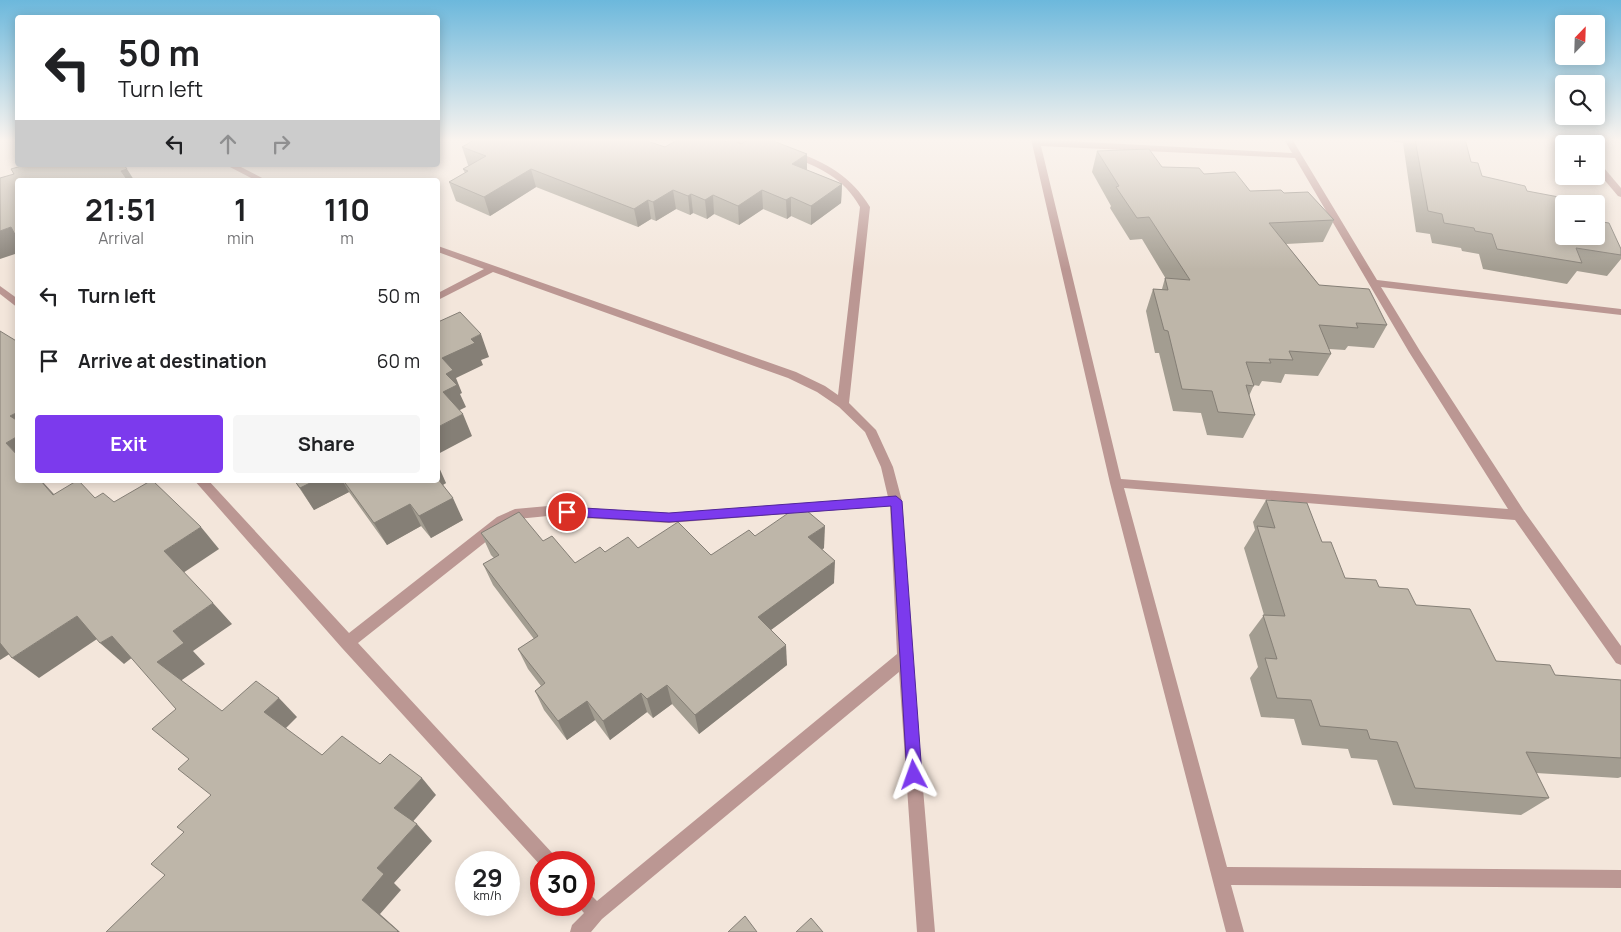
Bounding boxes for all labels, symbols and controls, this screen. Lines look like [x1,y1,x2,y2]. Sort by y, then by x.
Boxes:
north arrow [1555,15,1605,65]
map controls [1555,15,1605,245]
text: 50 m [118,29,200,77]
icon: left [35,35,100,100]
text: Turn left [118,74,203,104]
button: search [1555,75,1605,125]
icon: left [161,130,189,158]
icon: ahead [214,130,242,158]
icon: right [267,130,295,158]
button: + [1555,135,1605,185]
text: 21:51 [85,189,157,230]
text: 1 [234,189,247,230]
text: 110 [324,189,370,230]
button: − [1555,195,1605,245]
text: Arrival [98,227,144,249]
text: min [227,227,254,249]
text: m [340,227,354,249]
icon: left [35,282,63,310]
text: Turn left [78,283,156,309]
text: 50 m [378,283,420,309]
icon: arrive [35,347,63,375]
text: Arrive at destination [78,348,267,374]
text: 60 m [377,348,420,374]
button: Exit [35,415,223,473]
button: Share [233,415,420,473]
pin [546,491,588,533]
icon: arrive [553,498,581,526]
position arrow [887,748,939,800]
speed limit sign: 30 [530,851,595,916]
text: 29 [472,860,503,895]
text: km/h [474,887,501,904]

